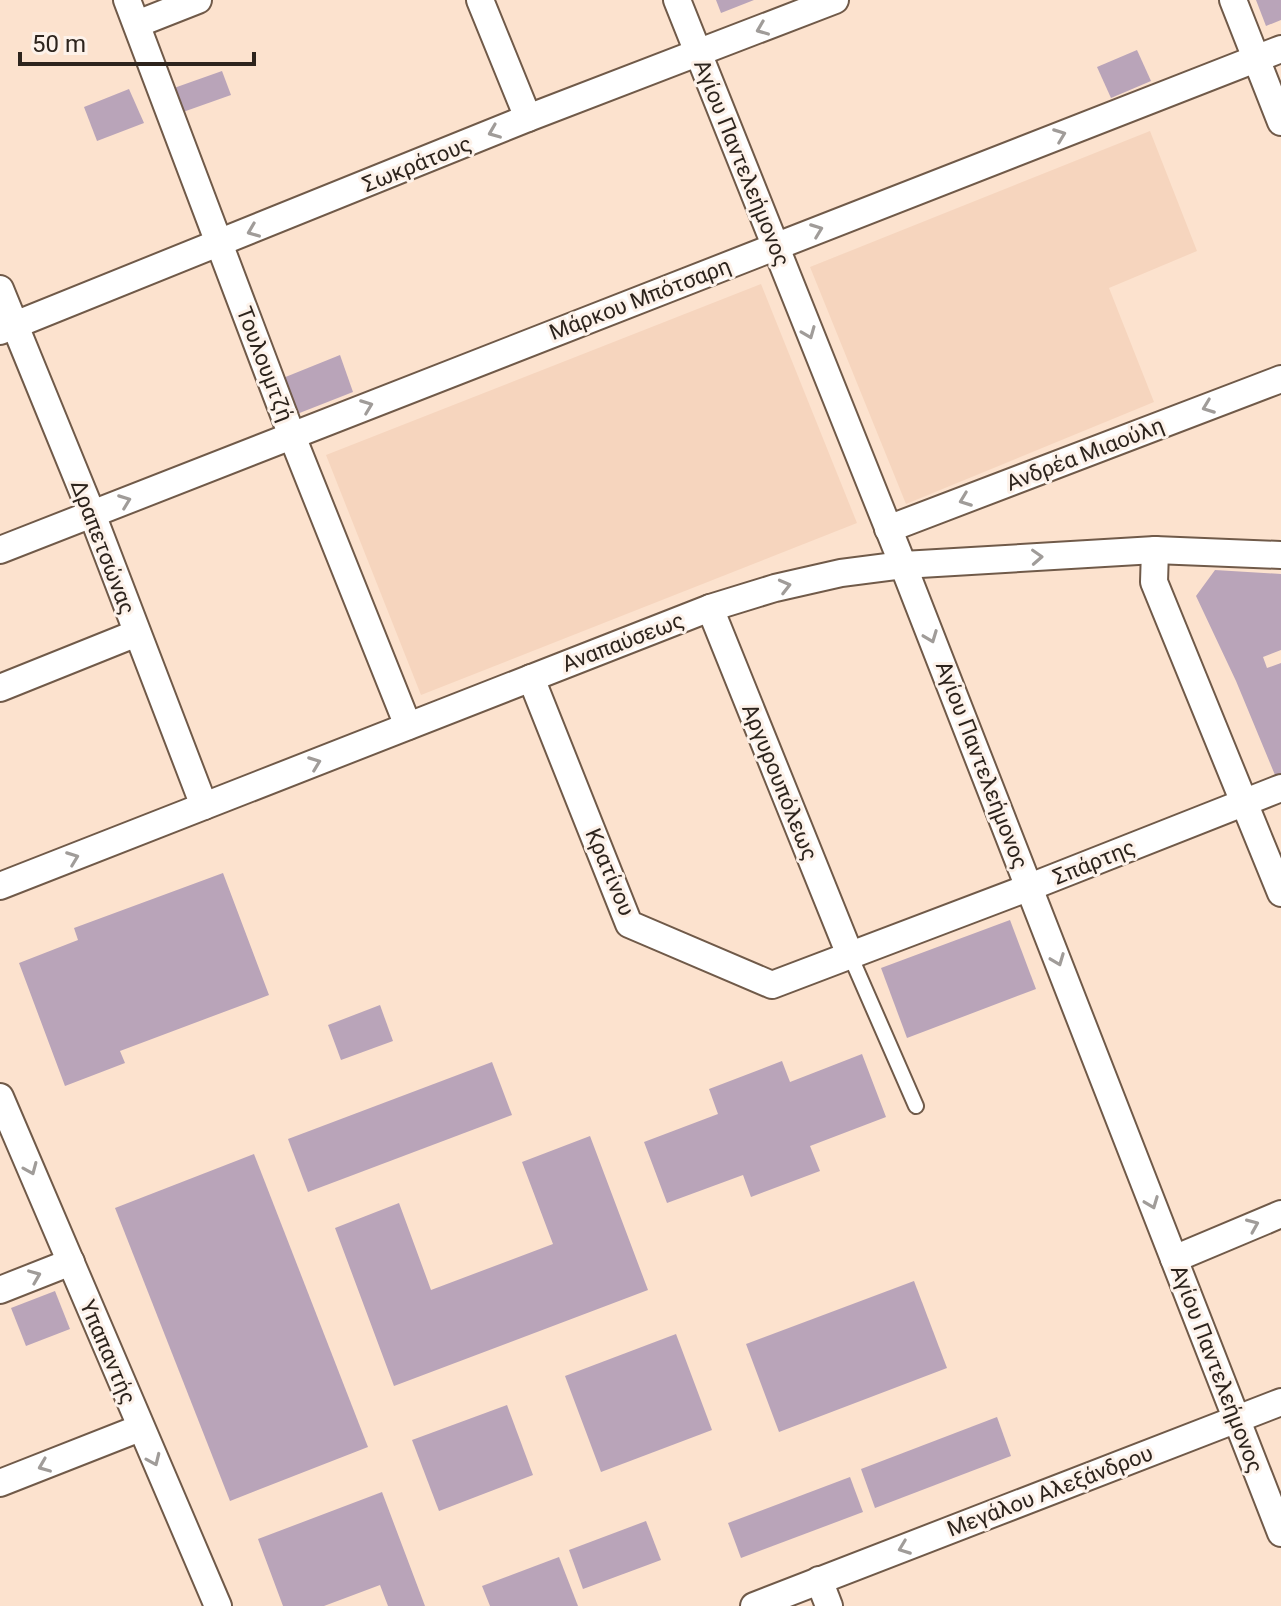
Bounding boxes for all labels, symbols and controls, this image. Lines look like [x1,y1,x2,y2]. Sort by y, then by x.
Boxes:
scale bar [20,16,254,66]
one-way arrow [756,19,770,36]
text: 50 m [32,30,86,58]
street label: Αγίου Παντελεήμονος [689,56,795,270]
one-way arrow [487,123,502,139]
one-way arrow [1052,128,1066,145]
street label: Σωκράτους [359,131,475,197]
one-way arrow [247,221,261,237]
one-way arrow [810,223,824,240]
street label: Μάρκου Μπότσαρη [546,253,734,345]
street label: Τουλουμτζή [232,303,298,425]
one-way arrow [799,325,816,339]
one-way arrow [1202,397,1216,414]
one-way arrow [359,400,373,416]
street label: Ανδρέα Μιαούλη [1003,412,1167,496]
street label: Δραπετσώνας [66,476,140,618]
one-way arrow [959,490,973,507]
one-way arrow [117,495,131,511]
one-way arrow [1031,549,1044,566]
one-way arrow [778,578,792,595]
street label: Αναπαύσεως [558,607,688,677]
one-way arrow [922,629,938,643]
street label: Αγίου Παντελεήμονος [931,658,1033,872]
street label: Αργυρουπόλεως [737,700,823,864]
one-way arrow [307,756,321,773]
street label: Κρατίνου [580,825,640,919]
street label: Σπάρτης [1049,834,1139,890]
one-way arrow [65,851,79,868]
one-way arrow [1048,952,1065,966]
one-way arrow [21,1161,37,1175]
one-way arrow [1142,1195,1159,1209]
one-way arrow [1245,1219,1260,1235]
street label: Αγίου Παντελεήμονος [1166,1262,1268,1476]
one-way arrow [27,1269,41,1286]
street label: Υπαπαντής [75,1296,141,1408]
street label: Μεγάλου Αλεξάνδρου [944,1440,1156,1542]
one-way arrow [144,1452,160,1466]
one-way arrow [38,1456,52,1473]
one-way arrow [898,1538,912,1555]

